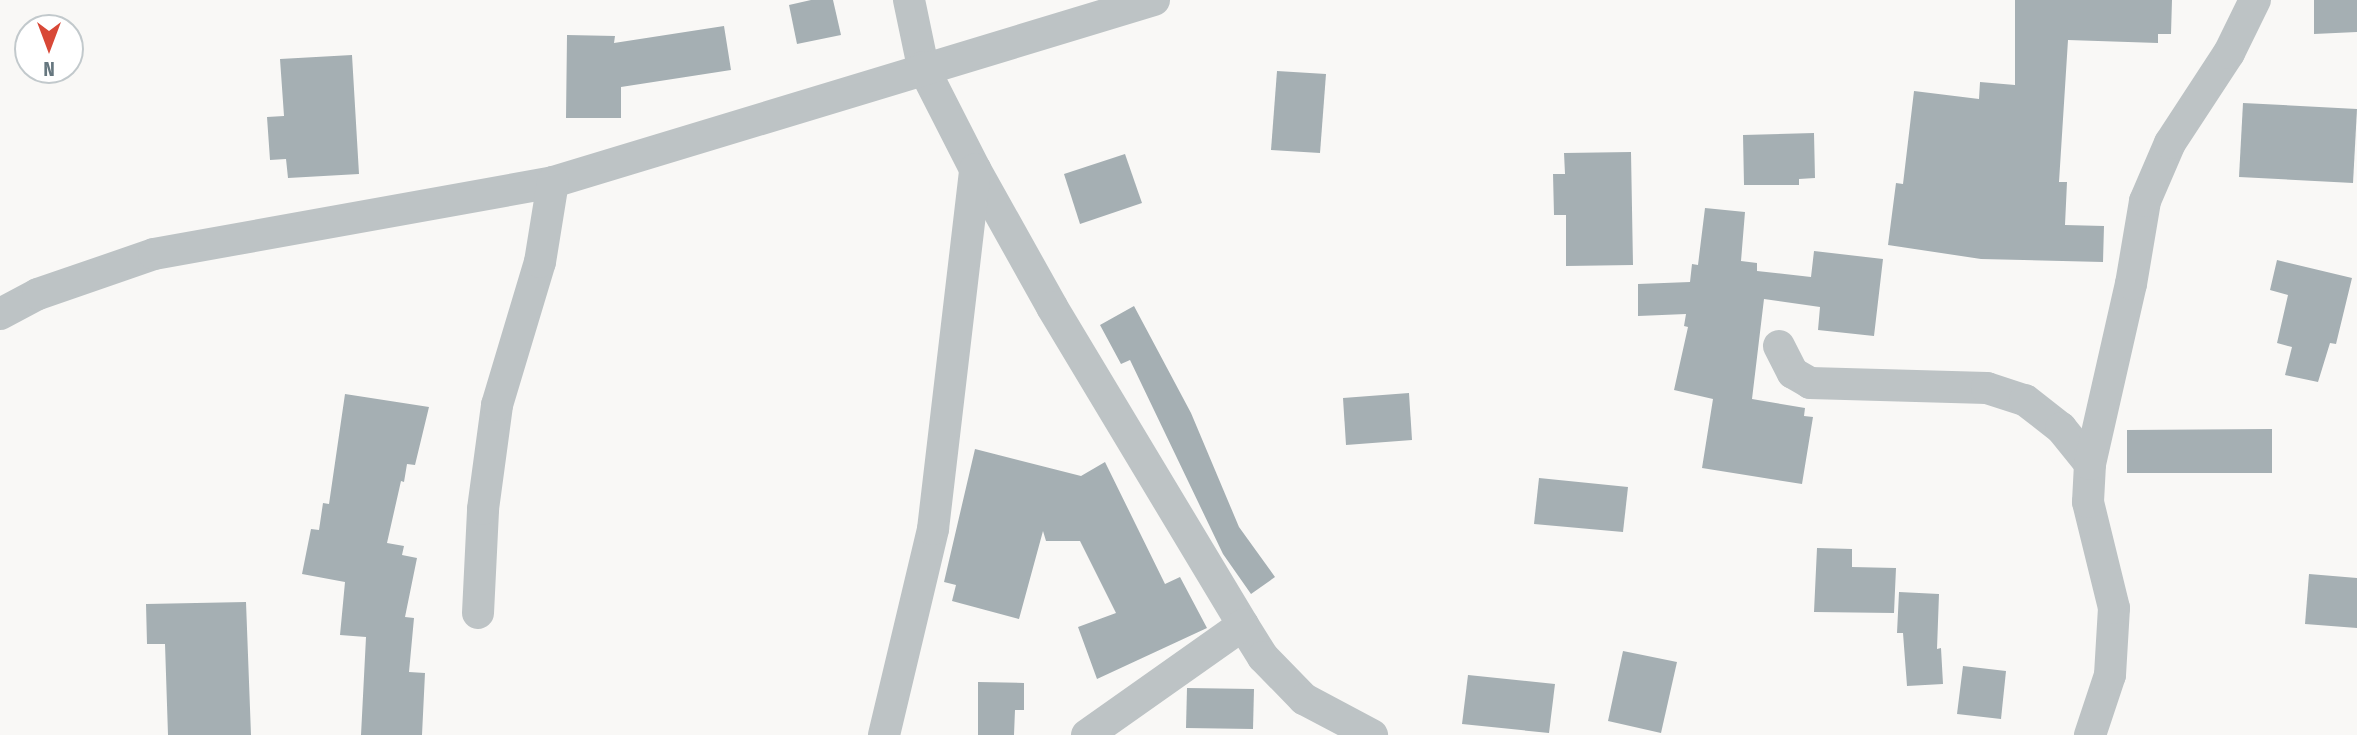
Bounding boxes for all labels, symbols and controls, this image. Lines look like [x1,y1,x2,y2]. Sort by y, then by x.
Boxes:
north arrow [14,14,84,84]
text: N [43,57,55,80]

